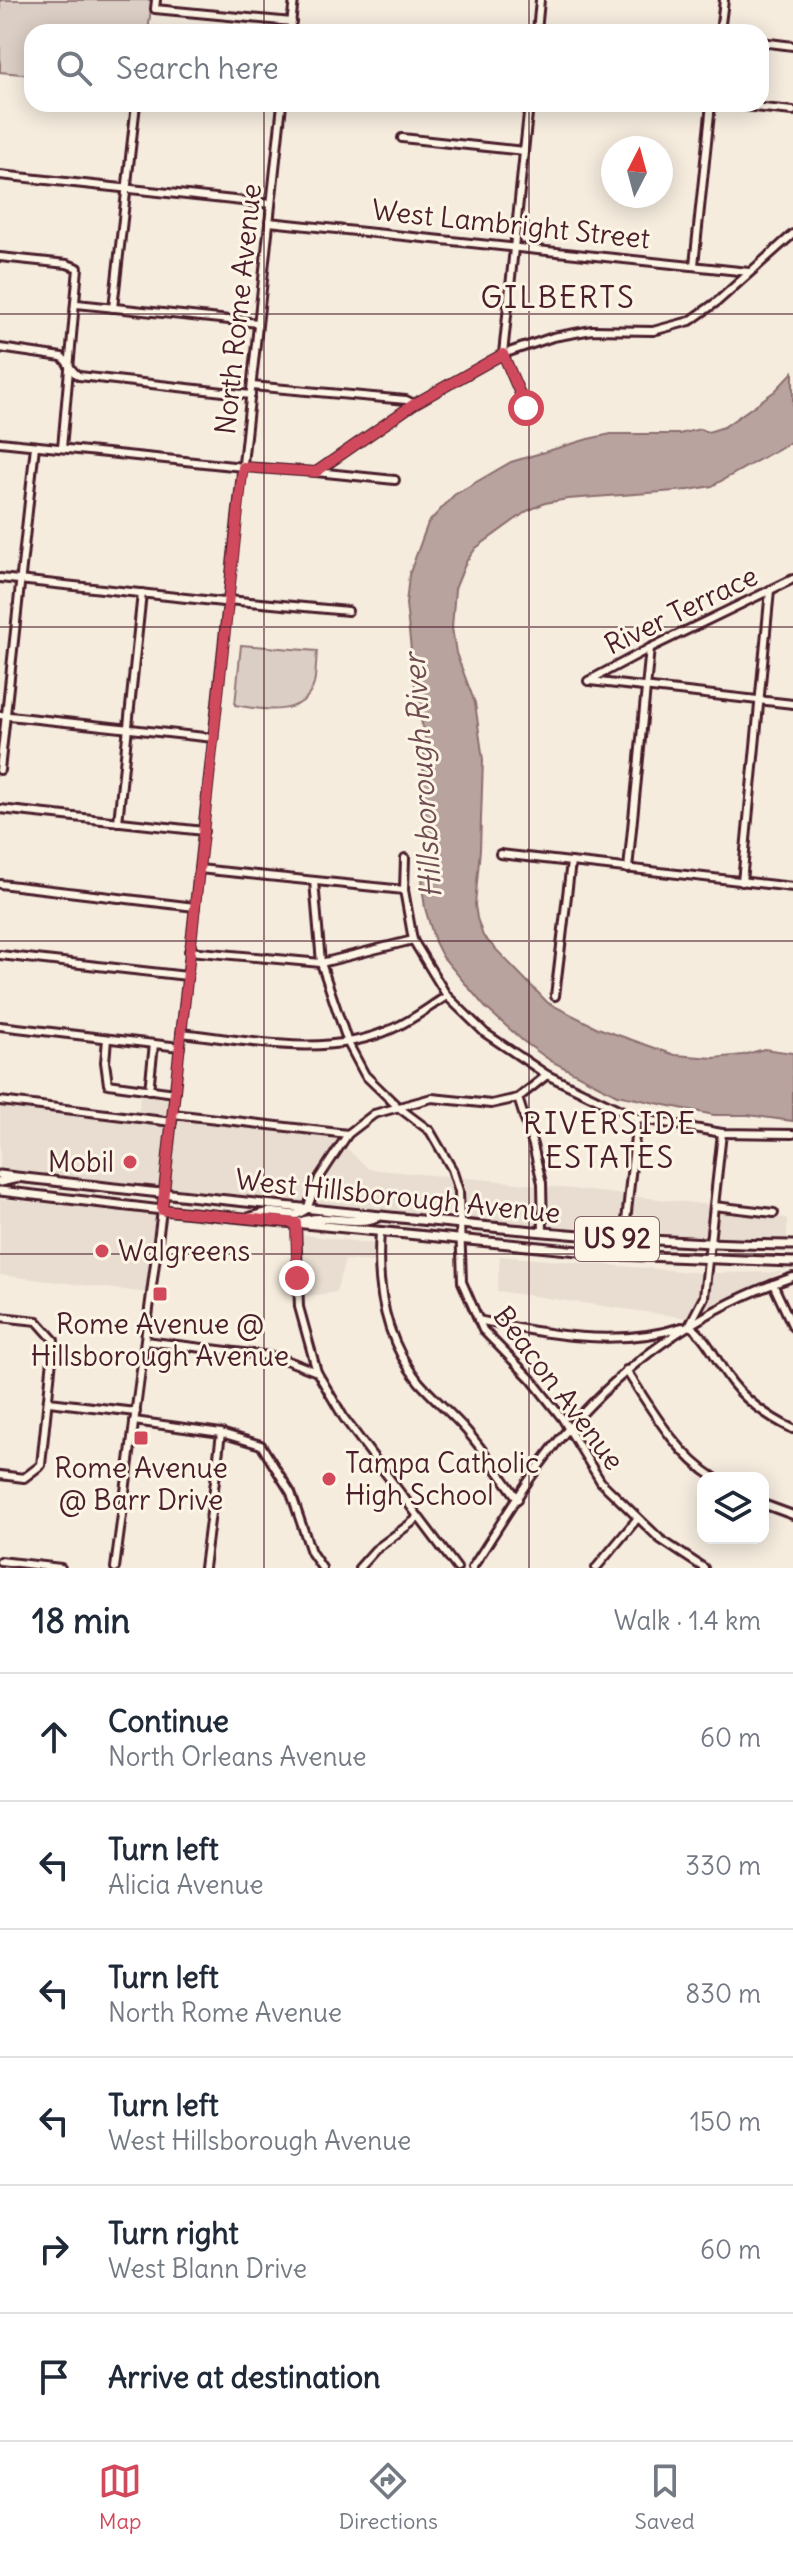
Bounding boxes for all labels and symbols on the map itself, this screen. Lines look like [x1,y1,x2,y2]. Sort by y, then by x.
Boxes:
north arrow [601,136,673,208]
street label: North Rome Avenue [207,182,269,436]
street label: West Lambright Street [370,191,652,257]
district label: GILBERTS [480,278,636,316]
route start [508,390,544,426]
street label: River Terrace [599,557,763,663]
water label: Hillsborough River [394,649,449,900]
district label: RIVERSIDE ESTATES [523,1104,697,1176]
place label: Mobil [48,1144,114,1180]
marker: Mobil [121,1153,139,1171]
street label: West Hillsborough Avenue [234,1161,562,1231]
road number: US 92 [575,1217,659,1261]
place label: Walgreens [118,1233,250,1269]
marker: Walgreens [93,1242,111,1260]
route end [279,1260,315,1296]
marker: Rome Avenue @ Hillsborough Avenue [151,1285,169,1303]
street label: Beacon Avenue [486,1299,632,1477]
place label: Rome Avenue @ Hillsborough Avenue [31,1306,289,1374]
marker: Rome Avenue @ Barr Drive [132,1429,150,1447]
place label: Tampa Catholic High School [345,1445,539,1513]
place label: Rome Avenue @ Barr Drive [54,1450,228,1518]
marker: Tampa Catholic High School [320,1470,338,1488]

